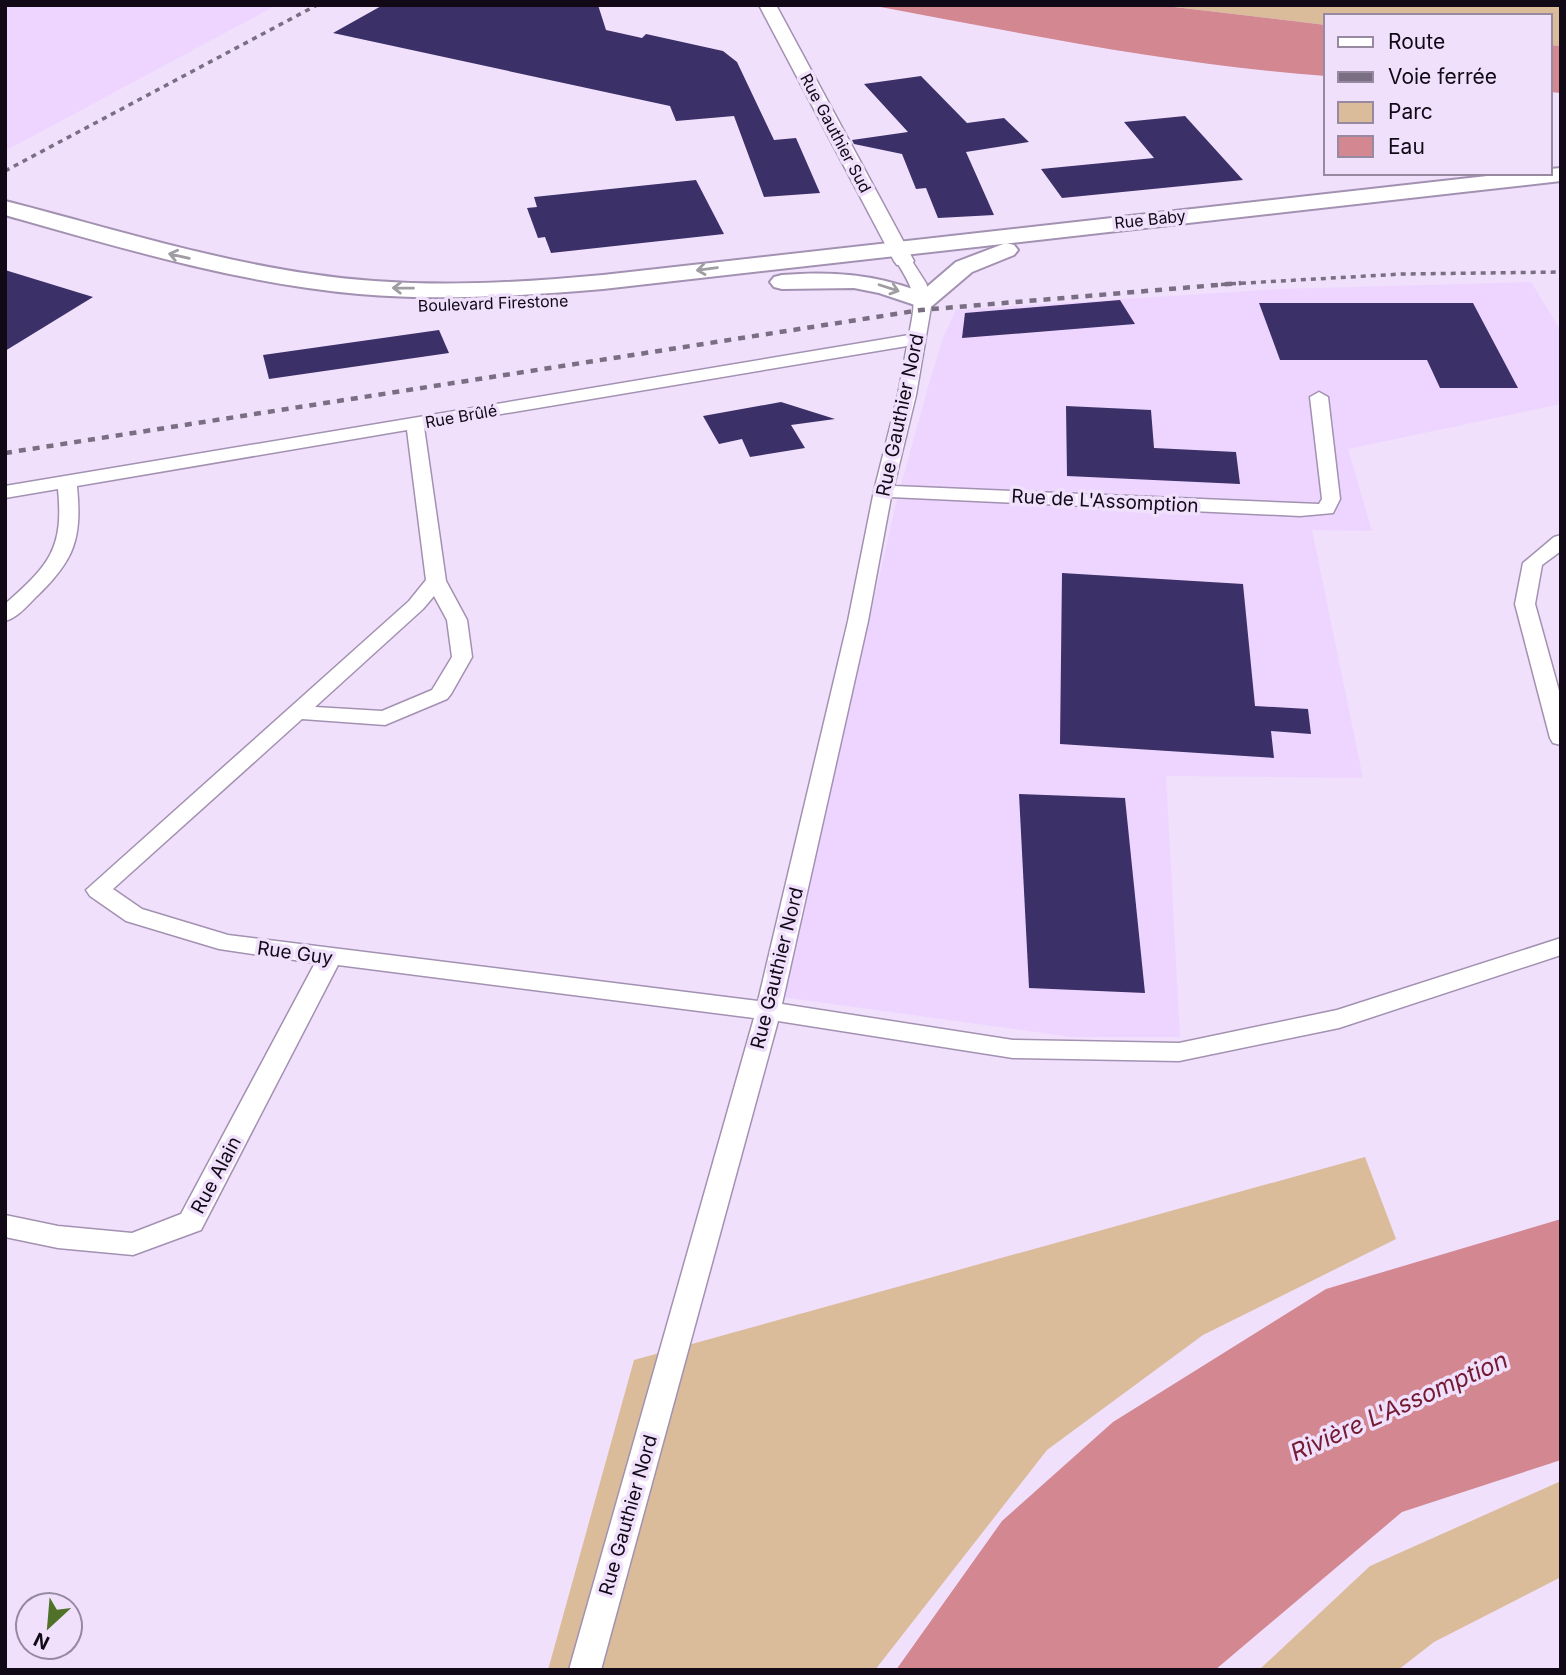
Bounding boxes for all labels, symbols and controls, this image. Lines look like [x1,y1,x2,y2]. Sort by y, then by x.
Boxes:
legend [1324,14,1552,175]
text: Route [1388,29,1445,54]
text: Voie ferrée [1388,64,1497,89]
street label: Rue Gauthier Sud [796,70,876,196]
text: Parc [1388,99,1433,124]
text: Eau [1388,134,1425,159]
street label: Rue Baby [1113,205,1187,233]
one-way arrow [168,249,191,262]
one-way arrow [696,262,719,275]
one-way arrow [392,282,415,295]
one-way arrow [877,282,899,295]
street label: Boulevard Firestone [417,290,569,316]
street label: Rue Gauthier Nord [872,332,928,498]
street label: Rue Brûlé [423,400,499,432]
street label: Rue de L'Assomption [1011,485,1199,517]
street label: Rue Gauthier Nord [746,885,808,1051]
street label: Rue Guy [256,936,335,970]
street label: Rue Alain [186,1132,246,1218]
water label: Rivière L'Assomption [1286,1345,1512,1467]
street label: Rue Gauthier Nord [594,1432,662,1598]
north arrow [14,1591,84,1661]
text: N [30,1627,53,1654]

